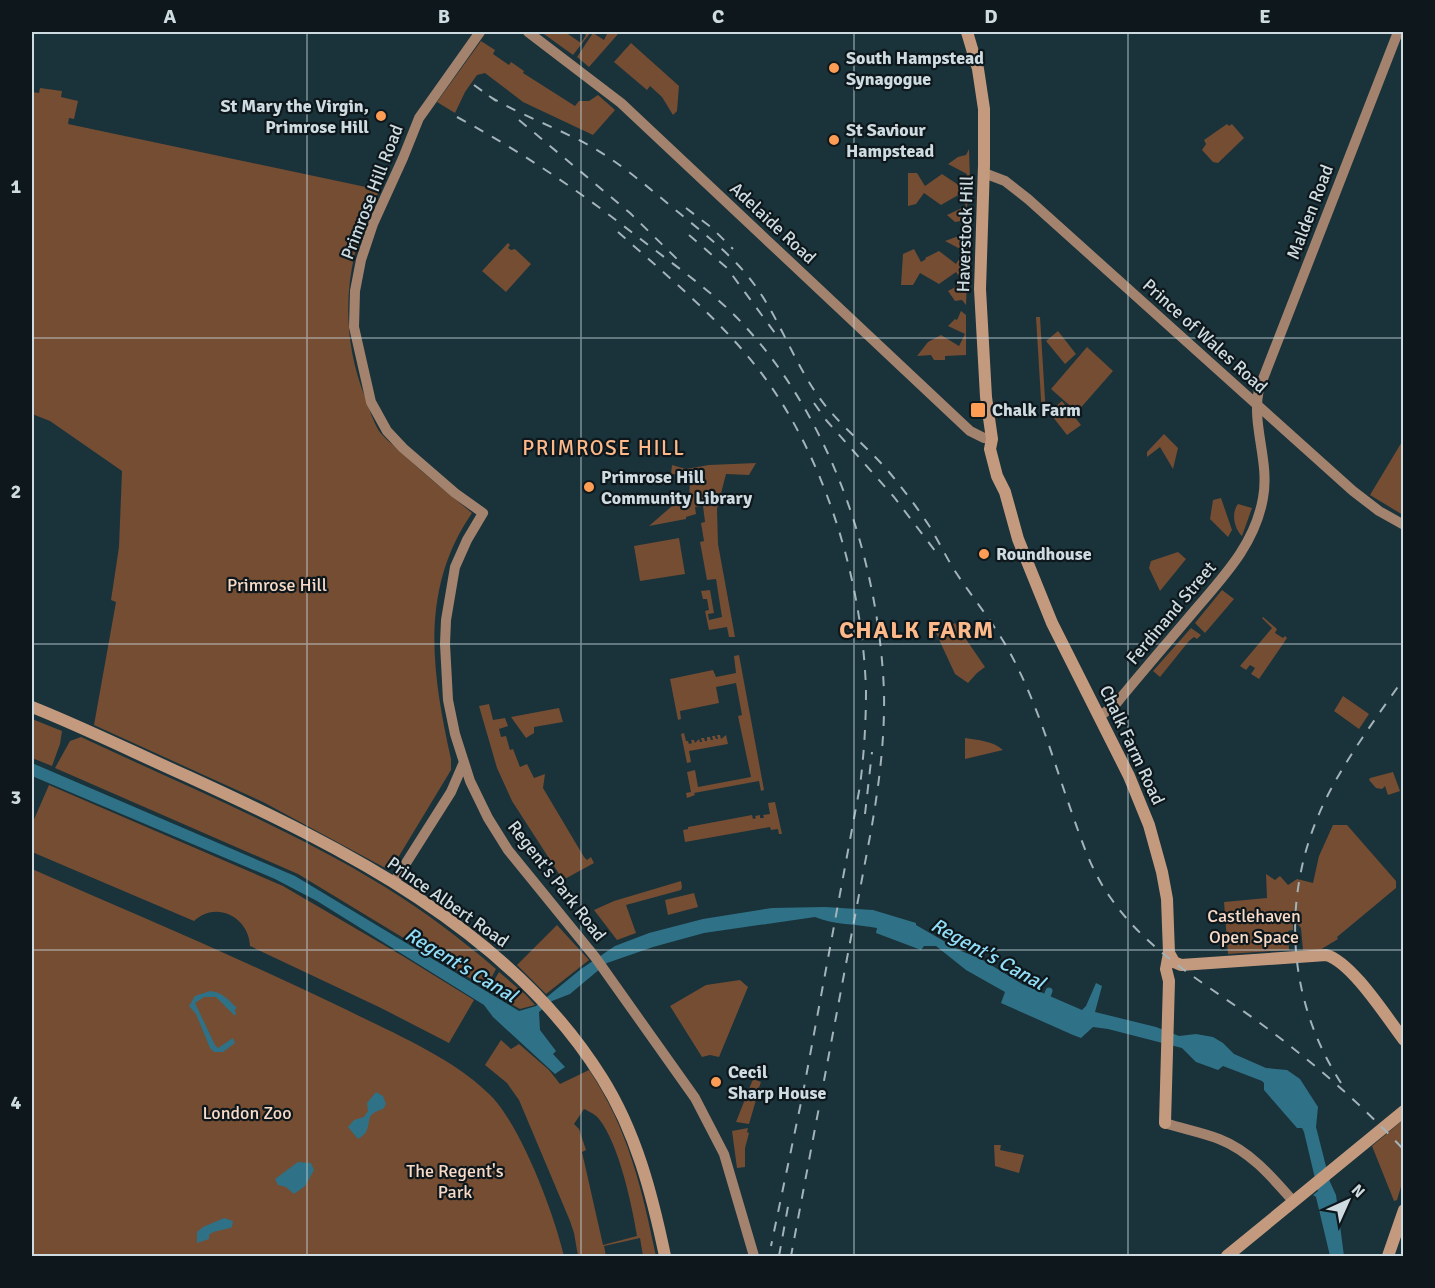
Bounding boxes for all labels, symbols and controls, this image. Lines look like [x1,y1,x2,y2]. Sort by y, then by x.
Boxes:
text: A [164,4,177,29]
text: B [438,4,450,29]
text: C [712,4,724,29]
text: D [984,4,998,29]
text: E [1259,4,1271,29]
place label: South Hampstead Synagogue [846,47,984,90]
marker: South Hampstead Synagogue [827,61,841,75]
place label: St Mary the Virgin, Primrose Hill [221,95,369,138]
marker: St Mary the Virgin, Primrose Hill [374,109,388,123]
place label: St Saviour Hampstead [846,119,935,162]
street label: Primrose Hill Road [336,122,408,262]
marker: St Saviour Hampstead [827,133,841,147]
street label: Malden Road [1282,162,1338,262]
text: 1 [11,174,22,199]
street label: Haverstock Hill [952,175,978,293]
street label: Adelaide Road [725,178,821,268]
street label: Prince of Wales Road [1138,274,1272,398]
place label: Chalk Farm [992,399,1081,421]
marker: Chalk Farm [969,401,987,419]
district label: PRIMROSE HILL [522,435,686,461]
place label: Primrose Hill Community Library [601,466,752,509]
text: 2 [11,479,21,504]
marker: Primrose Hill Community Library [582,480,596,494]
place label: Roundhouse [996,543,1092,565]
marker: Roundhouse [977,547,991,561]
street label: Ferdinand Street [1121,557,1221,669]
park label: Primrose Hill [227,574,327,596]
district label: CHALK FARM [839,615,995,645]
street label: Chalk Farm Road [1095,682,1169,808]
text: 3 [11,785,21,810]
street label: Regent's Park Road [503,816,611,946]
street label: Prince Albert Road [383,852,513,952]
park label: Castlehaven Open Space [1207,905,1301,948]
water label: Regent's Canal [927,912,1051,997]
water label: Regent's Canal [400,922,523,1009]
place label: Cecil Sharp House [728,1061,826,1104]
marker: Cecil Sharp House [709,1075,723,1089]
text: 4 [11,1090,22,1115]
park label: London Zoo [202,1102,292,1124]
park label: The Regent's Park [406,1160,504,1203]
north arrow [1318,1171,1378,1231]
text: N [1347,1180,1369,1202]

